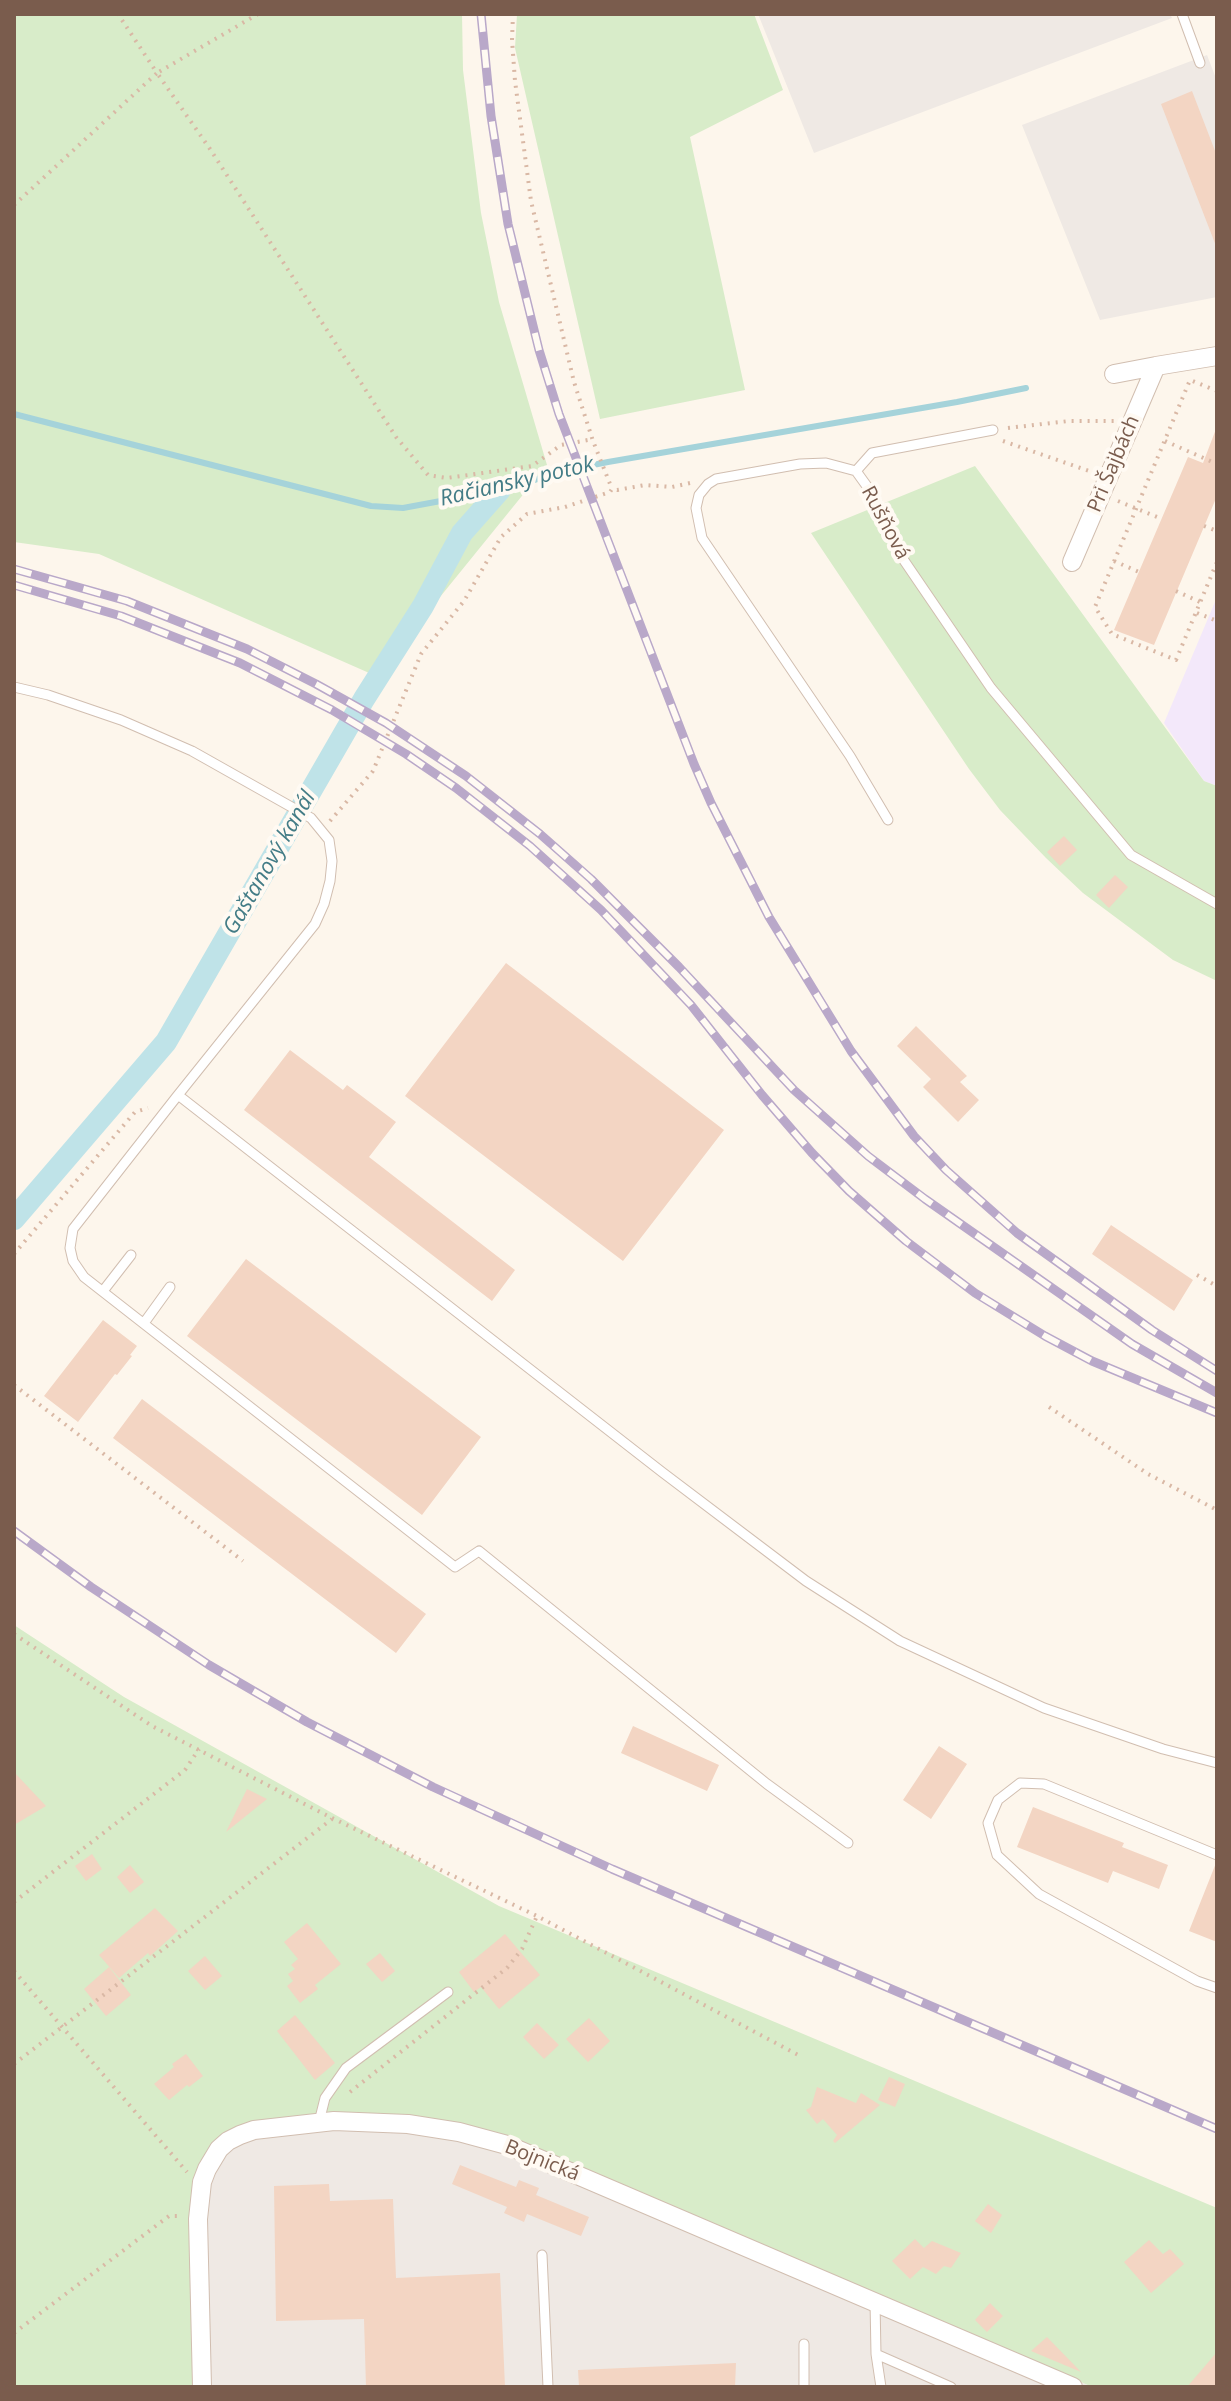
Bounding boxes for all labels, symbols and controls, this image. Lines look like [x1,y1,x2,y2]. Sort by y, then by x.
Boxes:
street label: Pri Šajbách [1083,412,1145,516]
water label: Račiansky potok [437,451,597,513]
street label: Rušňová [856,482,914,564]
water label: Gaštanový kanál [218,786,322,940]
street label: Bojnická [501,2135,583,2187]

